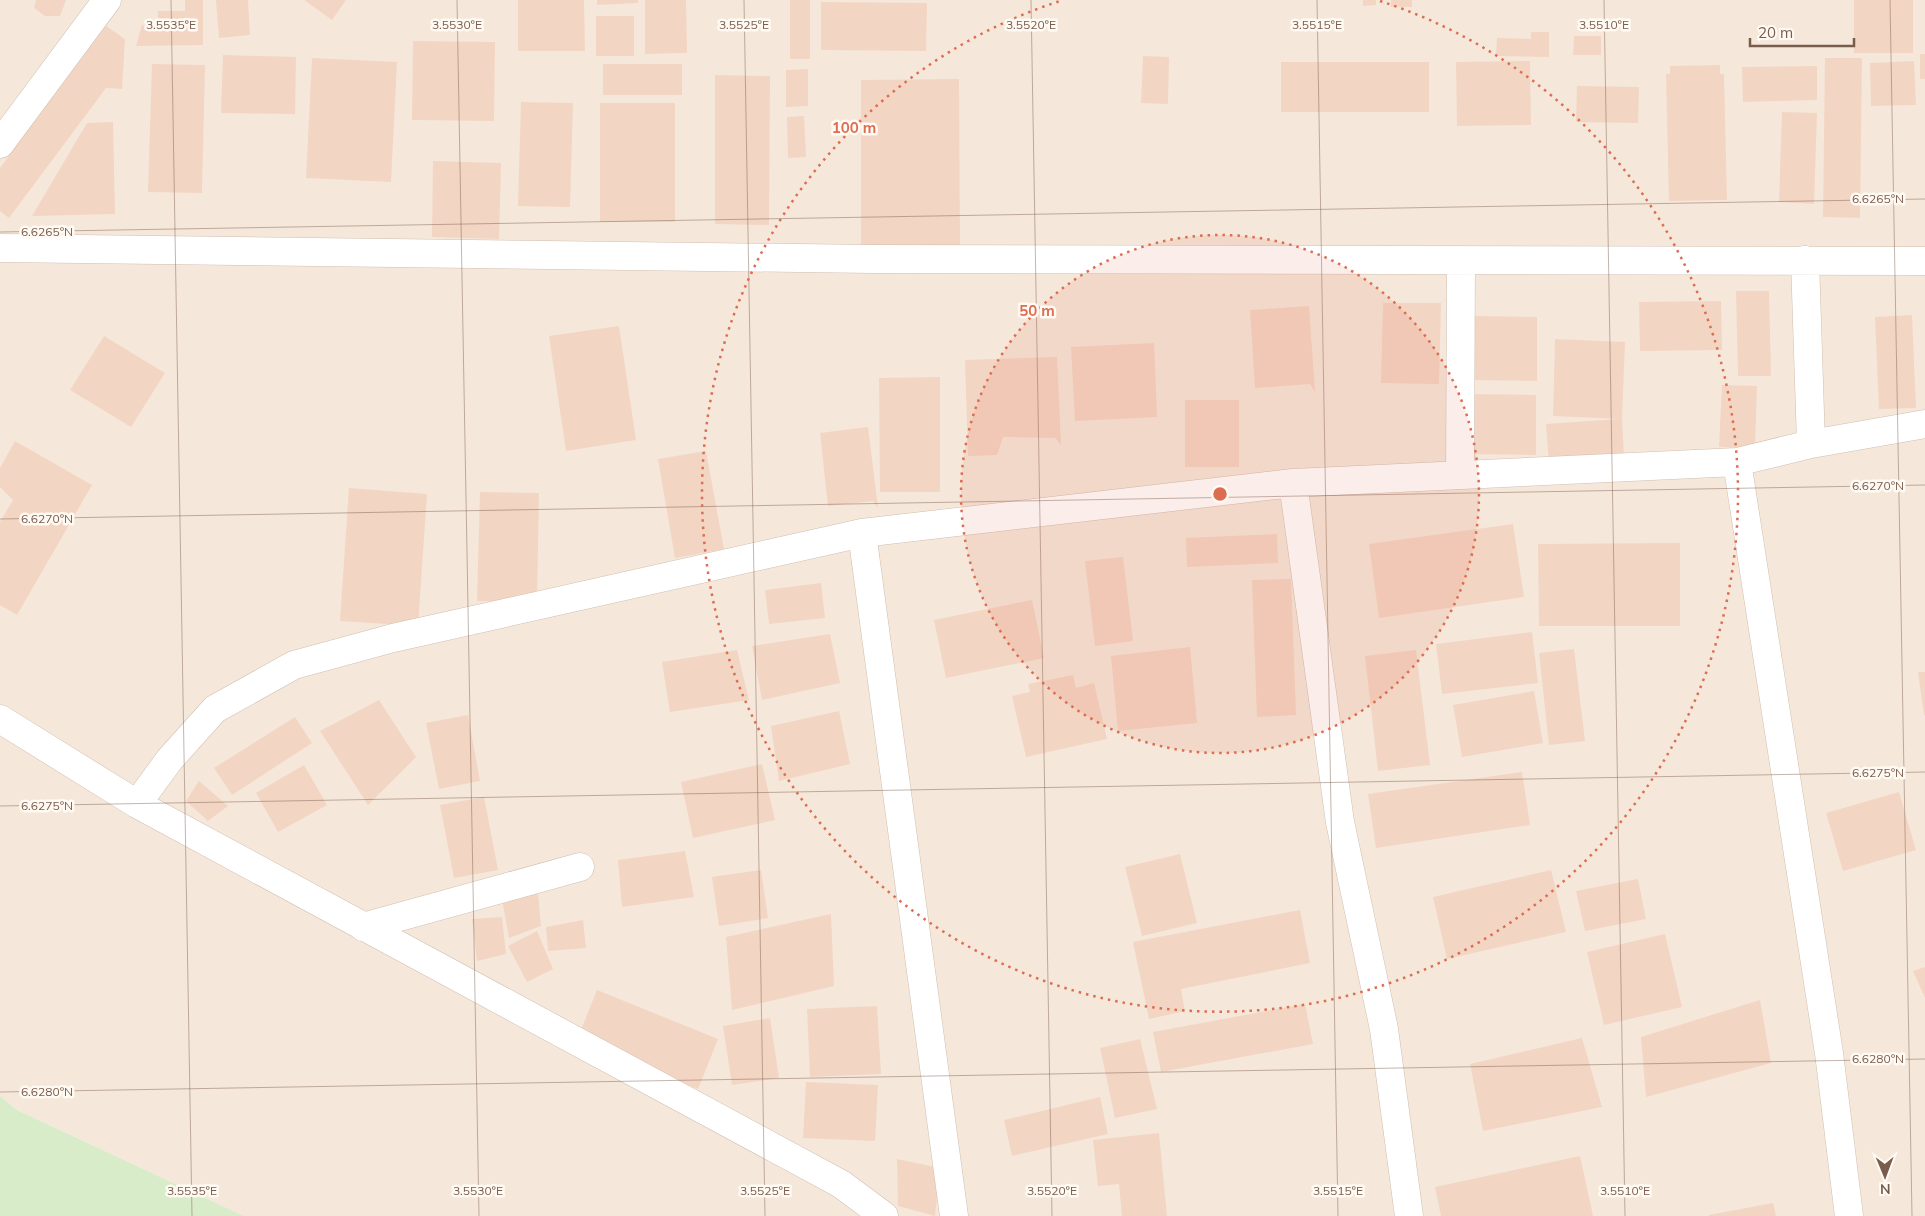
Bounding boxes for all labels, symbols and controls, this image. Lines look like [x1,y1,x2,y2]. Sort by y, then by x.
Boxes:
scale bar [1750,15,1854,47]
text: 3.5535°E [146,17,196,32]
text: 3.5530°E [432,17,482,32]
text: 3.5525°E [719,17,769,32]
text: 3.5520°E [1006,17,1056,32]
text: 3.5515°E [1292,17,1342,32]
text: 3.5510°E [1579,17,1629,32]
text: 20 m [1758,23,1793,42]
text: 100 m [832,118,876,137]
text: 6.6265°N [1852,191,1904,206]
text: 6.6265°N [21,224,73,239]
text: 50 m [1019,301,1055,320]
text: 6.6270°N [1852,478,1904,493]
centre of rings [1211,485,1229,503]
text: 6.6270°N [21,511,73,526]
text: 6.6275°N [1852,765,1904,780]
text: 6.6275°N [21,798,73,813]
text: 6.6280°N [1852,1051,1904,1066]
text: 6.6280°N [21,1084,73,1099]
north arrow [1860,1151,1910,1201]
text: N [1880,1180,1891,1198]
text: 3.5535°E [167,1183,217,1198]
text: 3.5530°E [453,1183,503,1198]
text: 3.5525°E [740,1183,790,1198]
text: 3.5520°E [1027,1183,1077,1198]
text: 3.5515°E [1313,1183,1363,1198]
text: 3.5510°E [1600,1183,1650,1198]

